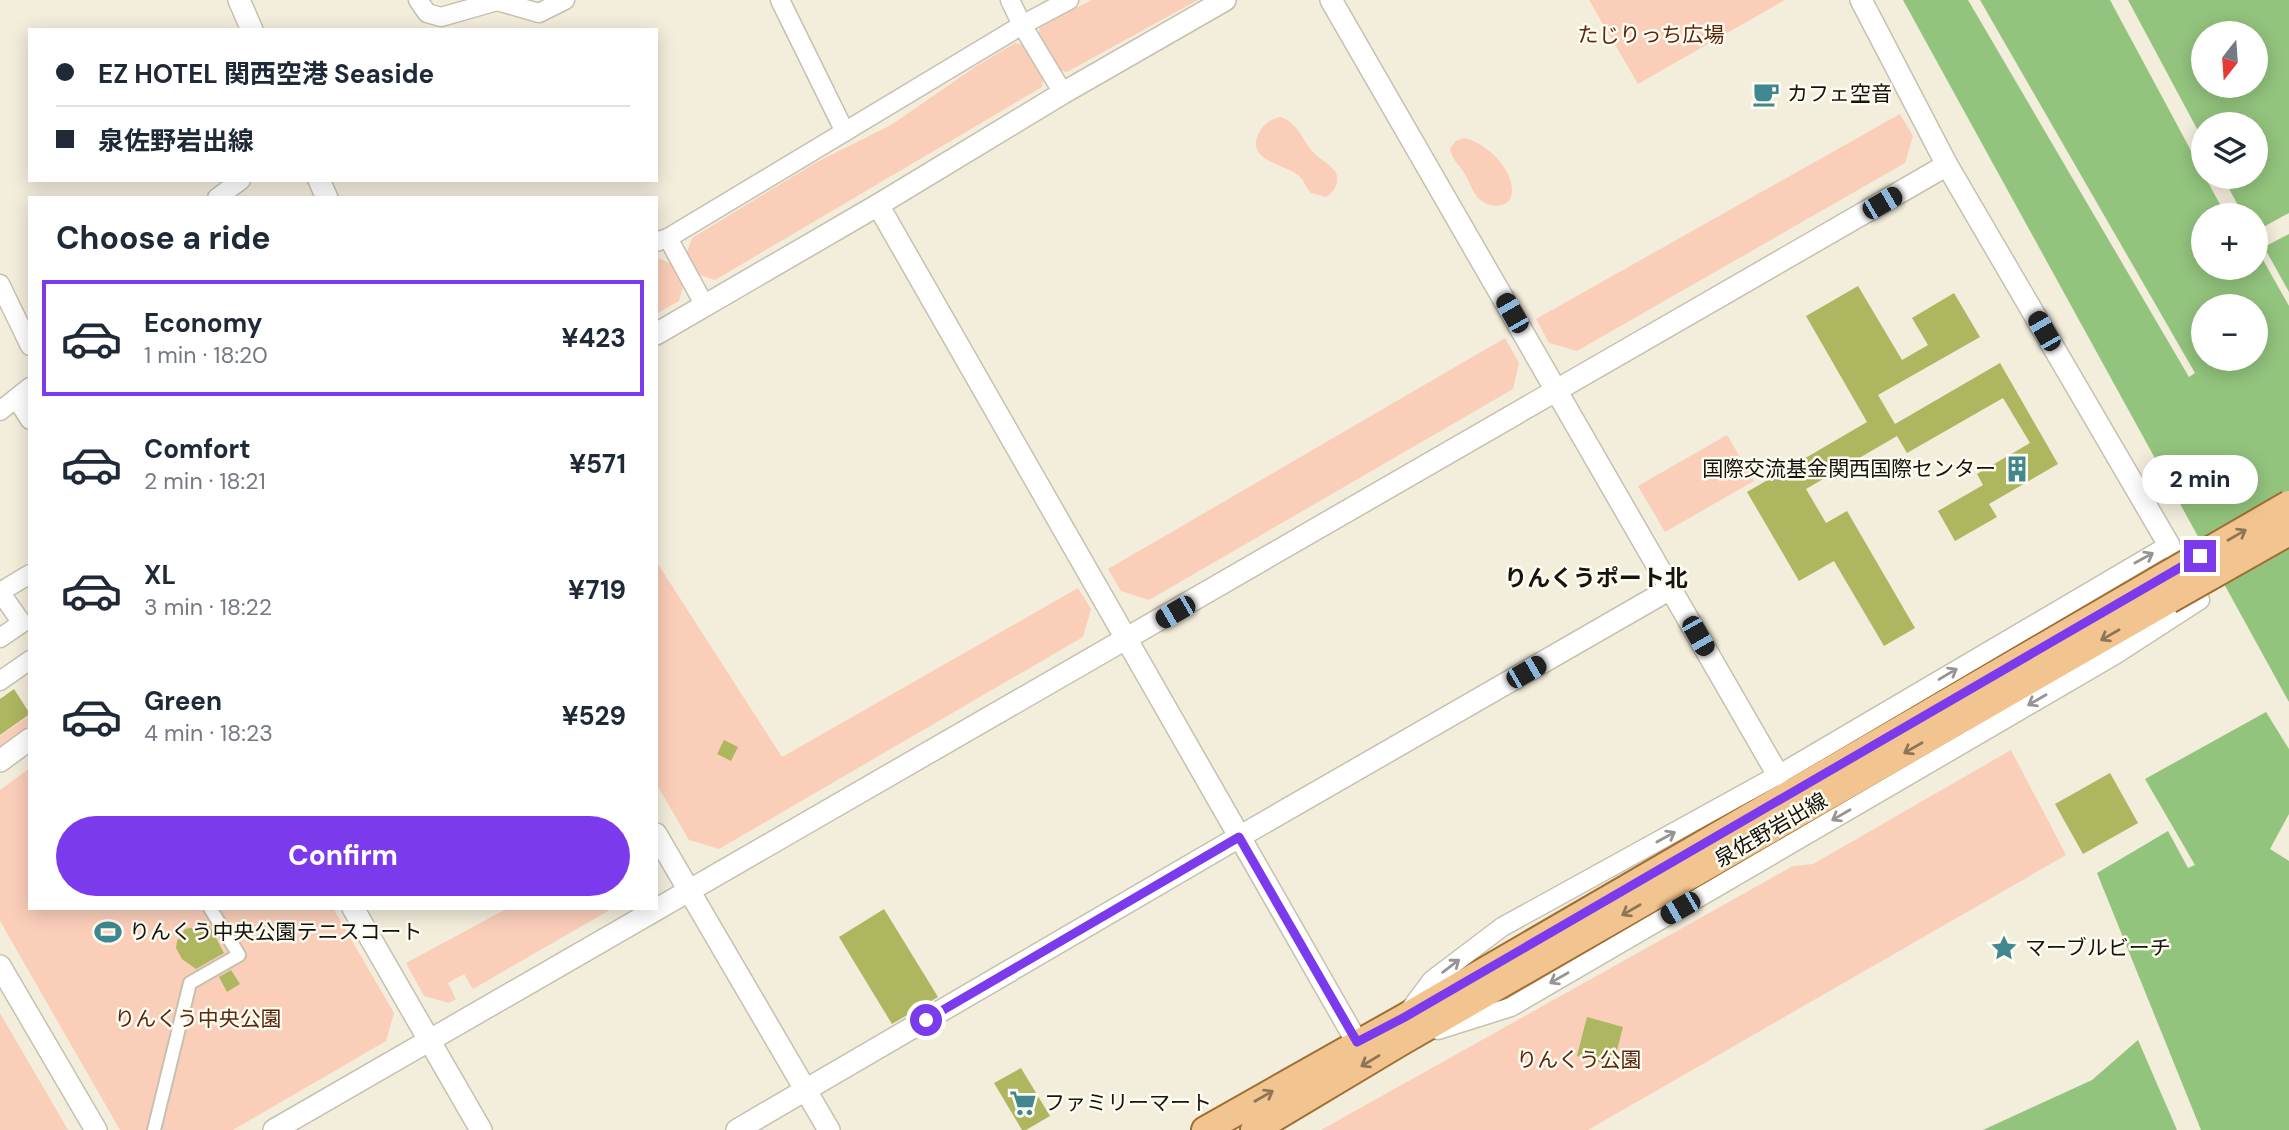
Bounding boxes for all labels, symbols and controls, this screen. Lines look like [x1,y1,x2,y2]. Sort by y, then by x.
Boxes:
park label: たじりっち広場 [1578,21,1725,49]
north arrow [2191,21,2268,98]
map controls [2191,21,2268,371]
text: EZ HOTEL 関西空港 Seaside [98,57,434,91]
cafe icon: カフェ空音 [1751,79,1781,109]
place label: カフェ空音 [1787,80,1892,108]
button: layers [2191,112,2268,189]
text: 泉佐野岩出線 [98,124,254,158]
car [1859,183,1906,223]
button: + [2191,203,2268,280]
text: Choose a ride [56,217,271,259]
car [1493,290,1532,336]
button: − [2191,294,2268,371]
text: Economy [144,306,262,340]
icon: car [60,307,123,370]
car [2025,308,2064,354]
text: ¥423 [562,321,626,355]
text: 1 min · 18:20 [144,340,268,370]
text: Comfort [144,432,250,466]
icon: car [60,433,123,496]
text: ¥571 [569,447,626,481]
building icon: 国際交流基金関西国際センター [2002,454,2032,484]
callout: 2 min [2142,454,2258,504]
place label: 国際交流基金関西国際センター [1702,455,1996,483]
text: 2 min [2170,464,2230,494]
text: 2 min · 18:21 [144,466,266,496]
one-way arrow [2226,528,2246,542]
route end [2184,540,2216,572]
one-way arrow [2133,551,2154,565]
text: XL [144,558,176,592]
icon: car [60,559,123,622]
district label: りんくうポート北 [1504,563,1688,593]
text: ¥719 [568,573,626,607]
text: 3 min · 18:22 [144,592,272,622]
car [1152,592,1199,632]
car [1679,613,1718,659]
one-way arrow [2101,628,2121,642]
car [1503,652,1550,692]
one-way arrow [1937,667,1957,681]
text: Green [144,684,222,718]
icon: car [60,685,123,748]
one-way arrow [2028,693,2048,707]
text: ¥529 [562,699,626,733]
text: 4 min · 18:23 [144,718,273,748]
one-way arrow [1903,742,1924,755]
street label: 泉佐野岩出線 [1709,786,1833,874]
one-way arrow [1831,808,1851,822]
button: Confirm [56,816,630,896]
one-way arrow [1655,830,1676,843]
car [1657,888,1704,928]
one-way arrow [1621,903,1641,917]
sports icon: りんくう中央公園テニスコート [93,917,123,947]
place label: りんくう中央公園テニスコート [129,918,423,946]
place icon: マーブルビーチ [1989,933,2019,963]
place label: マーブルビーチ [2025,934,2171,962]
one-way arrow [1441,959,1459,974]
one-way arrow [1550,972,1570,986]
route start [910,1004,942,1036]
park label: りんくう中央公園 [114,1005,282,1033]
park label: りんくう公園 [1516,1046,1642,1074]
one-way arrow [1361,1054,1381,1068]
supermarket icon: ファミリーマート [1008,1088,1038,1118]
place label: ファミリーマート [1044,1089,1212,1117]
one-way arrow [1253,1089,1274,1102]

